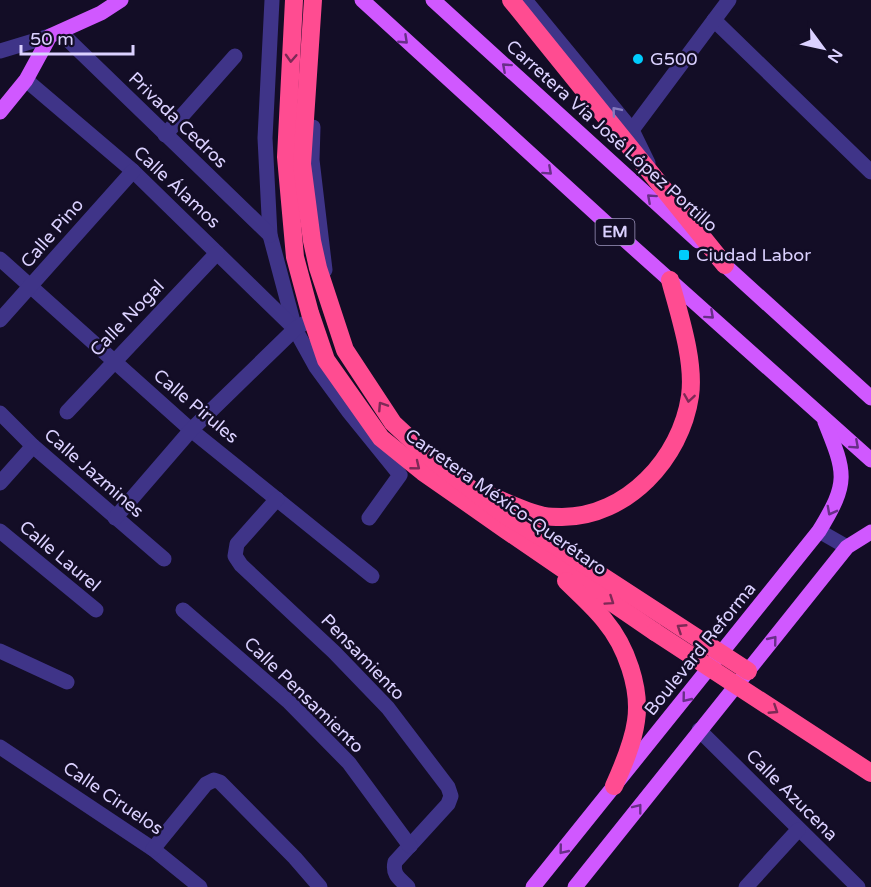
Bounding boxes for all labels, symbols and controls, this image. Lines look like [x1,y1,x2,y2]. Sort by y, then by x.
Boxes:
scale bar [21,18,134,56]
north arrow [793,18,853,78]
text: 50 m [30,28,74,50]
one-way arrow [398,33,408,44]
street label: Carretera Vía José López Portillo [502,35,722,237]
text: N [823,45,847,66]
place label: G500 [650,48,698,70]
marker: G500 [631,52,645,66]
one-way arrow [285,54,298,63]
one-way arrow [502,63,513,74]
street label: Privada Cedros [124,67,232,173]
one-way arrow [613,106,624,117]
street label: Calle Álamos [129,141,225,233]
one-way arrow [542,164,552,175]
street label: Calle Pino [16,194,88,272]
one-way arrow [647,194,657,205]
road number: EM [596,219,634,245]
place label: Ciudad Labor [696,244,811,266]
marker: Ciudad Labor [677,248,691,262]
street label: Calle Nogal [85,275,169,361]
one-way arrow [703,308,714,319]
street label: Calle Pirules [149,364,243,448]
one-way arrow [683,394,695,403]
one-way arrow [378,402,389,413]
street label: Calle Jazmines [40,424,148,522]
street label: Carretera México-Querétaro [401,424,611,580]
one-way arrow [847,438,858,449]
one-way arrow [409,458,420,469]
one-way arrow [827,505,838,515]
street label: Calle Laurel [15,516,105,596]
street label: Boulevard Reforma [640,578,760,720]
one-way arrow [604,594,614,606]
street label: Pensamiento [316,609,410,705]
one-way arrow [677,623,687,635]
street label: Calle Pensamiento [240,632,368,758]
one-way arrow [765,636,776,647]
one-way arrow [682,691,693,702]
one-way arrow [768,702,779,713]
street label: Calle Azucena [742,745,842,845]
street label: Calle Ciruelos [59,757,167,839]
one-way arrow [630,804,641,815]
one-way arrow [560,843,571,854]

